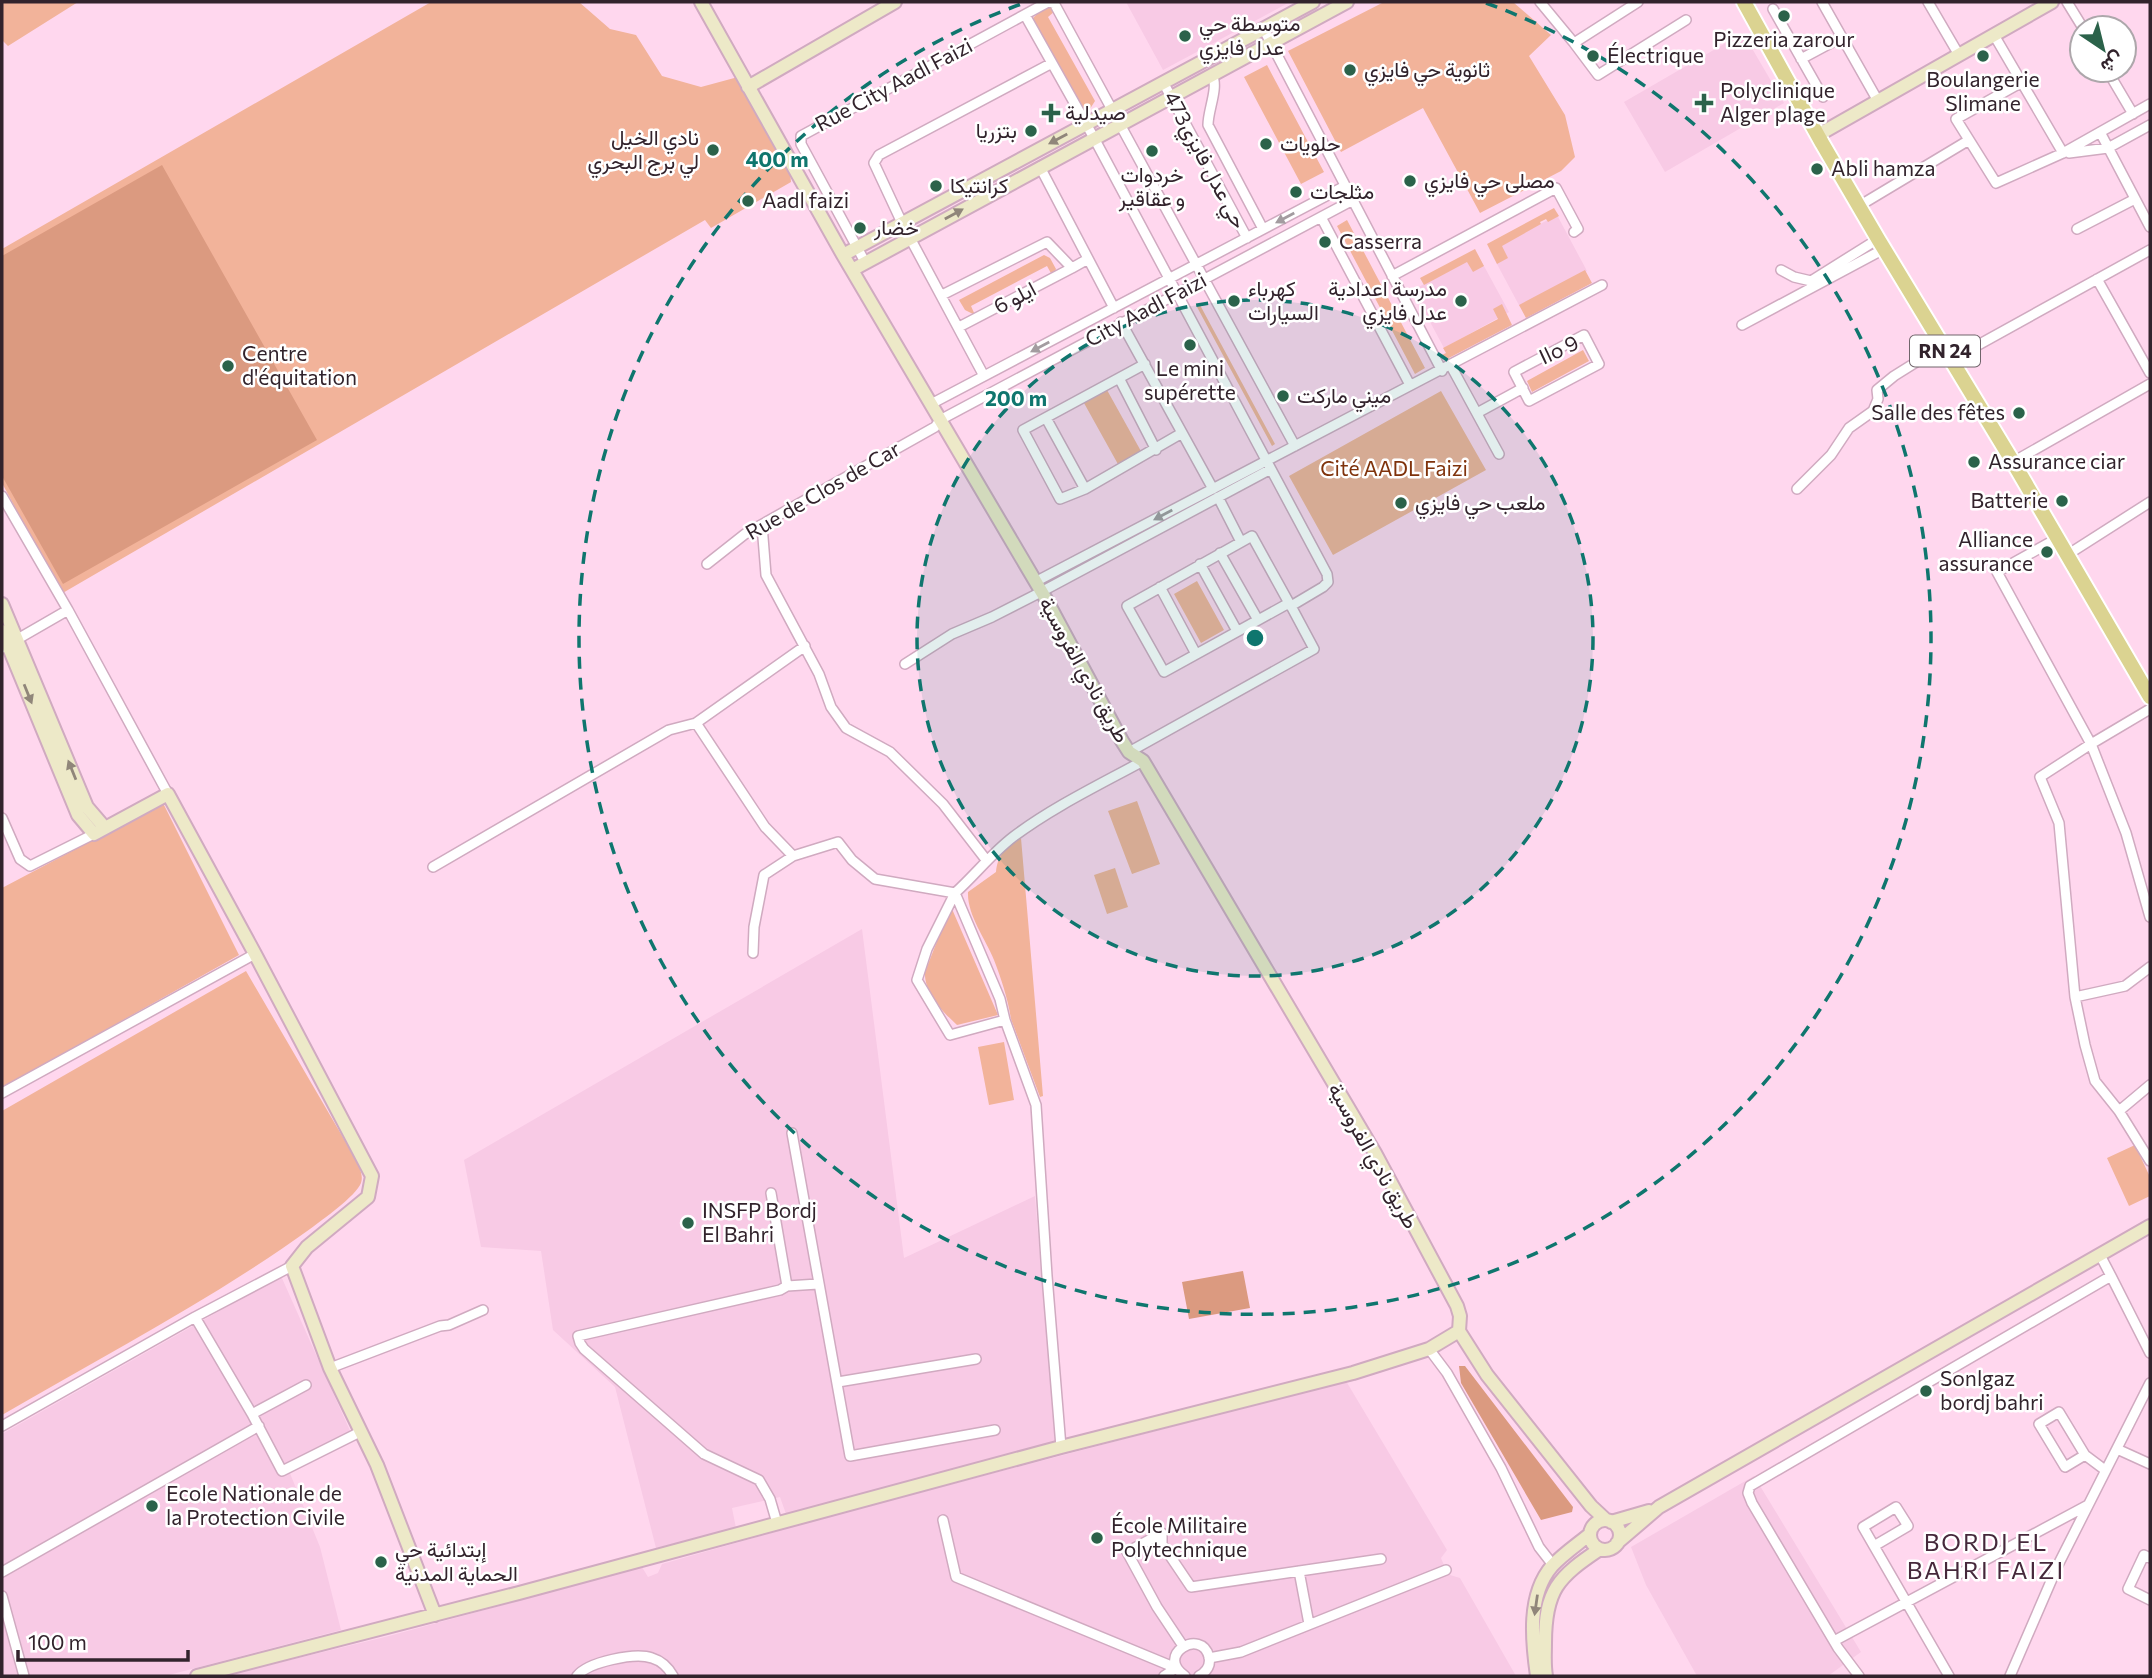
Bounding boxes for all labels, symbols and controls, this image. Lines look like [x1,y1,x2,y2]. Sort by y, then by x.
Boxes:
marker: Pizzeria zarour [1776,8,1792,24]
place label: متوسطة حي عدل فايزي [1199,10,1300,65]
north arrow [2068,14,2138,84]
place label: Pizzeria zarour [1713,26,1855,51]
marker: متوسطة حي عدل فايزي [1177,28,1193,44]
street label: Rue City Aadl Faizi [810,32,976,136]
place label: Électrique [1607,42,1704,67]
text: ش [2096,47,2129,79]
marker: Électrique [1585,48,1601,64]
marker: Boulangerie Slimane [1975,48,1991,64]
place label: ثانوية حي فايزي [1364,56,1490,87]
marker: ثانوية حي فايزي [1342,62,1358,78]
place label: Boulangerie Slimane [1926,66,2040,115]
place label: Polyclinique Alger plage [1720,77,1835,126]
street label: 473حي عدل فايزي [1154,86,1253,235]
marker: Polyclinique Alger plage [1694,93,1714,113]
place label: صيدلية [1065,99,1126,125]
marker: صيدلية [1043,105,1059,121]
place label: بتزريا [976,117,1017,144]
marker: بتزريا [1023,123,1039,139]
place label: نادي الخيل لي برج البحري [587,124,699,179]
place label: حلويات [1280,130,1341,157]
one-way arrow [1049,133,1068,145]
marker: حلويات [1258,136,1274,152]
marker: نادي الخيل لي برج البحري [705,142,721,158]
marker: خردوات و عقاقير [1144,143,1160,159]
text: 400 m [745,146,809,171]
place label: Abli hamza [1831,155,1935,180]
place label: خردوات و عقاقير [1118,161,1185,212]
marker: Abli hamza [1809,161,1825,177]
place label: مصلى حي فايزي [1424,167,1555,198]
place label: كرانتيكا [950,172,1008,199]
marker: مصلى حي فايزي [1402,173,1418,189]
marker: كرانتيكا [928,178,944,194]
place label: مثلجات [1310,178,1374,204]
marker: مثلجات [1288,184,1304,200]
place label: Aadl faizi [762,187,849,212]
marker: Aadl faizi [740,193,756,209]
one-way arrow [945,208,964,220]
one-way arrow [1275,212,1295,224]
place label: خضار [873,214,919,241]
marker: خضار [852,220,868,236]
place label: Casserra [1339,228,1422,253]
marker: Casserra [1317,234,1333,250]
street label: City Aadl Faizi [1080,266,1210,351]
street label: ايلو 6 [989,275,1041,320]
place label: كهرباء السيارات [1248,275,1319,326]
place label: مدرسة اعدادية عدل فايزي [1328,275,1447,330]
marker: كهرباء السيارات [1226,293,1242,309]
marker: مدرسة اعدادية عدل فايزي [1453,293,1469,309]
street label: Ilo 9 [1535,329,1582,369]
road number: RN 24 [1910,336,1980,366]
marker: Le mini supérette [1182,337,1198,353]
place label: Centre d'équitation [242,340,357,389]
one-way arrow [1030,341,1050,352]
place label: Le mini supérette [1144,355,1236,404]
marker: Centre d'équitation [220,358,236,374]
place label: ميني ماركت [1297,382,1391,413]
text: 200 m [985,385,1047,410]
marker: ميني ماركت [1275,388,1291,404]
place label: Salle des fêtes [1871,399,2005,424]
marker: Salle des fêtes [2011,405,2027,421]
street label: Rue de Clos de Car [740,435,904,544]
place label: Assurance ciar [1988,448,2125,473]
marker: Assurance ciar [1966,454,1982,470]
park label: Cité AADL Faizi [1320,455,1468,480]
place label: Batterie [1970,487,2048,512]
place label: ملعب حي فايزي [1415,489,1545,520]
marker: Batterie [2054,493,2070,509]
marker: ملعب حي فايزي [1393,495,1409,511]
one-way arrow [1154,509,1173,521]
place label: Alliance assurance [1939,526,2033,575]
marker: Alliance assurance [2039,544,2055,560]
street label: طريق نادي الفروسية [1030,592,1136,749]
centre of rings [1243,626,1267,650]
one-way arrow [23,684,34,705]
one-way arrow [66,759,77,780]
street label: طريق نادي الفروسية [1319,1078,1425,1235]
place label: INSFP Bordj El Bahri [702,1197,817,1246]
marker: INSFP Bordj El Bahri [680,1215,696,1231]
place label: Sonlgaz bordj bahri [1940,1365,2044,1414]
marker: Sonlgaz bordj bahri [1918,1383,1934,1399]
place label: Ecole Nationale de la Protection Civile [166,1480,345,1529]
marker: Ecole Nationale de la Protection Civile [144,1498,160,1514]
place label: École Militaire Polytechnique [1111,1512,1247,1561]
district label: BORDJ EL BAHRI FAIZI [1907,1527,2065,1584]
marker: École Militaire Polytechnique [1089,1530,1105,1546]
place label: إبتدائية حي الحماية المدنية [395,1536,518,1586]
marker: إبتدائية حي الحماية المدنية [373,1554,389,1570]
one-way arrow [1530,1594,1541,1616]
scale bar [18,1618,187,1662]
text: 100 m [28,1629,87,1654]

